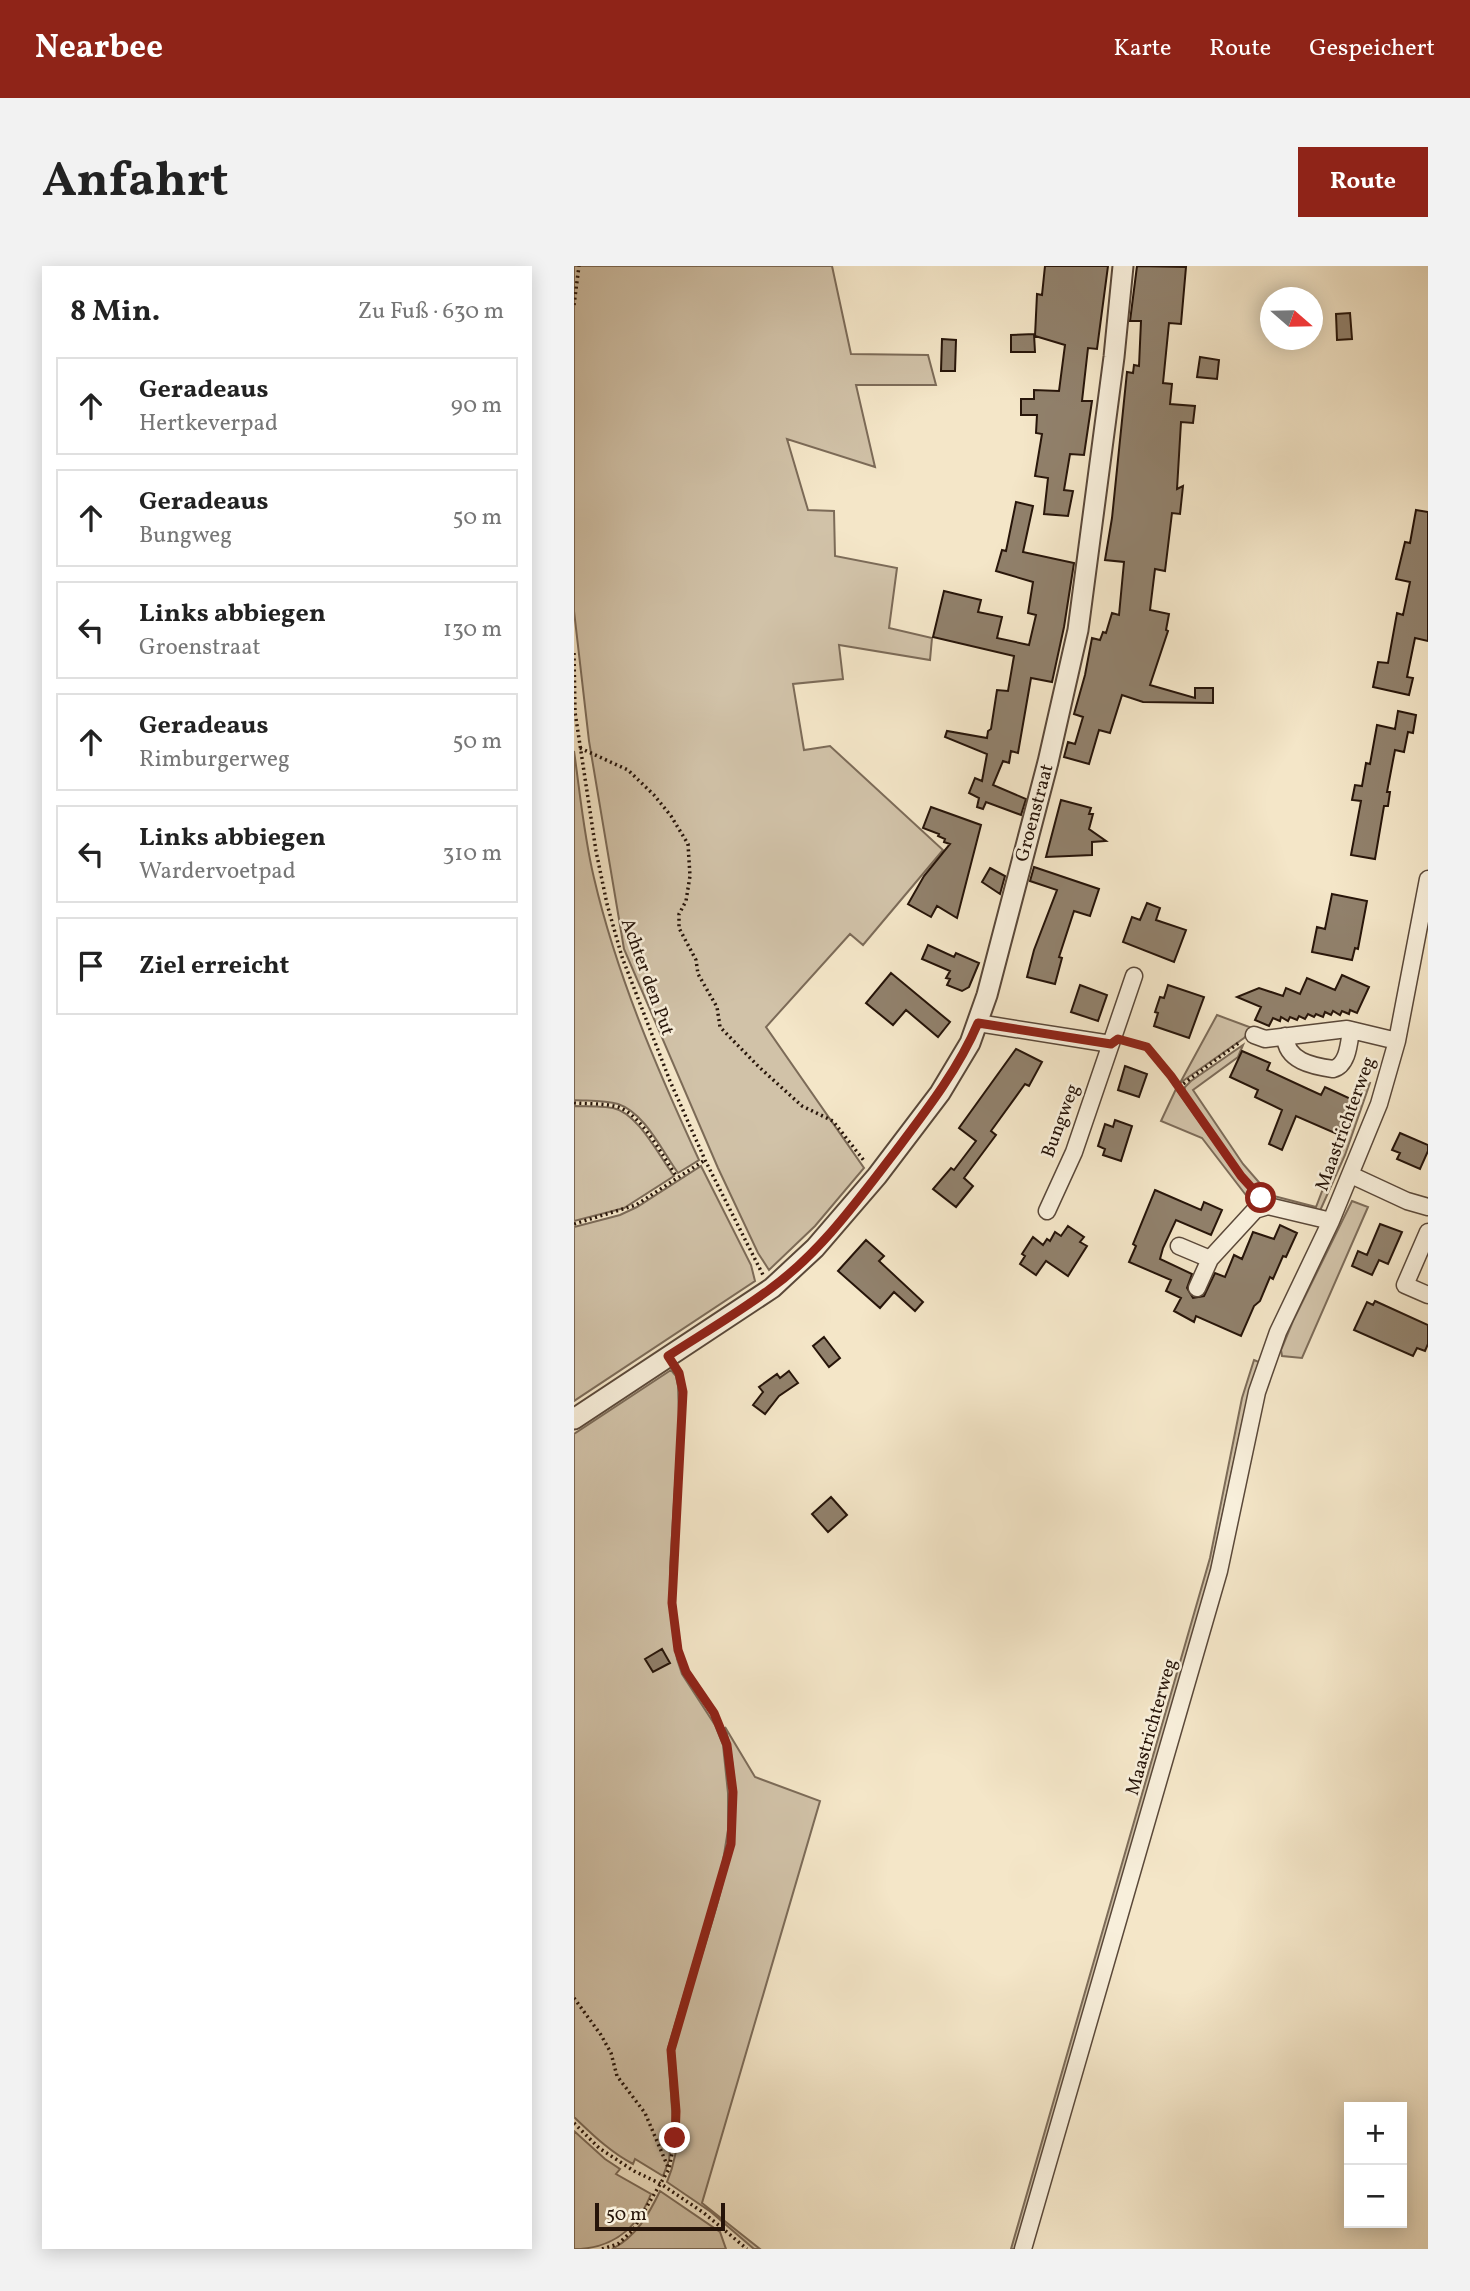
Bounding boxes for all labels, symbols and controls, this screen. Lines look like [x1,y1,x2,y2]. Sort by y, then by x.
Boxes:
text: Nearbee [35,26,163,72]
text: Karte [1114,32,1171,66]
text: Route [1209,32,1271,66]
text: Gespeichert [1309,32,1435,66]
button: Route [1298,147,1428,217]
text: Anfahrt [42,148,229,217]
north arrow [1260,287,1323,350]
text: 8 Min. [70,291,160,333]
text: Zu Fuß · 630 m [358,296,504,328]
text: Geradeaus [139,372,268,408]
icon: ahead [72,387,110,425]
text: 90 m [451,390,502,422]
text: Hertkeverpad [139,408,278,440]
text: Geradeaus [139,484,268,520]
icon: ahead [72,499,110,537]
text: 50 m [453,502,502,534]
text: Bungweg [139,520,232,552]
text: Links abbiegen [139,596,326,632]
icon: left [72,611,110,649]
text: 130 m [443,614,502,646]
text: Groenstraat [139,632,261,664]
text: Geradeaus [139,708,268,744]
icon: ahead [72,723,110,761]
text: 50 m [453,726,502,758]
text: Rimburgerweg [139,744,290,776]
street label: Groenstraat [1009,761,1061,865]
text: Links abbiegen [139,820,326,856]
icon: left [72,835,110,873]
text: 310 m [442,838,502,870]
text: Wardervoetpad [139,856,296,888]
street label: Achter den Put [614,915,680,1039]
icon: arrive [72,947,110,985]
text: Ziel erreicht [139,948,289,984]
street label: Maastrichterweg [1310,1053,1382,1195]
street label: Bungweg [1036,1080,1086,1162]
route start [1245,1182,1276,1213]
street label: Maastrichterweg [1120,1656,1184,1798]
map controls [1344,2102,1407,2228]
button: + [1344,2102,1407,2165]
route end [659,2122,690,2153]
button: − [1344,2165,1407,2228]
scale bar [595,2200,724,2232]
text: 50 m [606,2202,647,2228]

